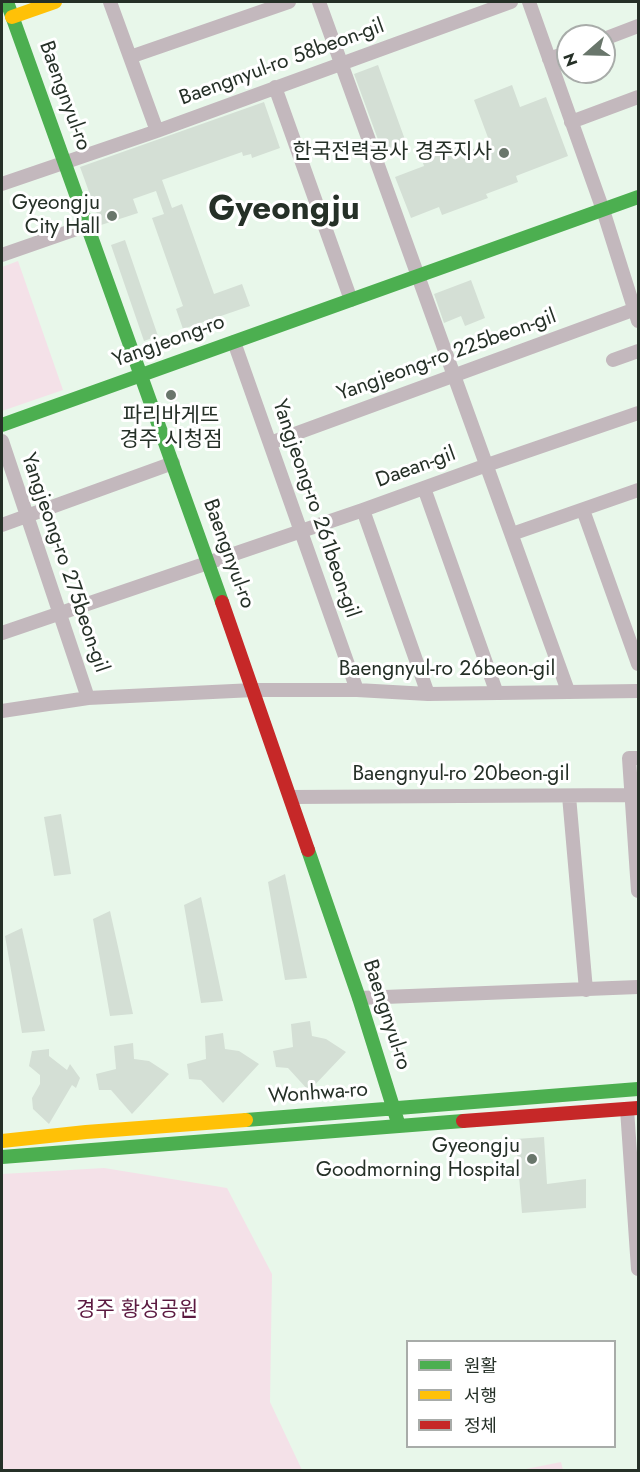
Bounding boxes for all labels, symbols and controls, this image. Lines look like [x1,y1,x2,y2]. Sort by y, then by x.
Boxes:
street label: Baengnyul-ro 58beon-gil [176,14,388,112]
north arrow [556,24,616,84]
street label: Baengnyul-ro [33,38,95,154]
text: N [558,50,583,70]
place label: 한국전력공사 경주지사 [293,140,492,166]
marker: 한국전력공사 경주지사 [497,146,511,160]
place label: Gyeongju City Hall [12,191,100,241]
district label: Gyeongju [208,191,360,231]
marker: Gyeongju City Hall [105,209,119,223]
street label: Yangjeong-ro 225beon-gil [334,305,560,407]
street label: Yangjeong-ro [110,310,228,374]
marker: 파리바게뜨 경주 시청점 [164,388,178,402]
street label: Yangjeong-ro 261beon-gil [266,397,364,621]
place label: 파리바게뜨 경주 시청점 [120,404,222,454]
street label: Daean-gil [373,442,459,494]
street label: Yangjeong-ro 275beon-gil [15,450,113,676]
street label: Baengnyul-ro [197,496,259,612]
street label: Baengnyul-ro 26beon-gil [339,657,555,683]
street label: Baengnyul-ro 20beon-gil [352,762,570,788]
street label: Baengnyul-ro [356,957,416,1073]
street label: Wonhwa-ro [267,1078,369,1110]
place label: Gyeongju Goodmorning Hospital [316,1134,520,1184]
marker: Gyeongju Goodmorning Hospital [525,1152,539,1166]
park label: 경주 황성공원 [76,1298,198,1324]
legend [406,1340,616,1448]
text: 원활 [464,1353,497,1379]
text: 서행 [464,1383,497,1409]
text: 정체 [464,1413,497,1439]

